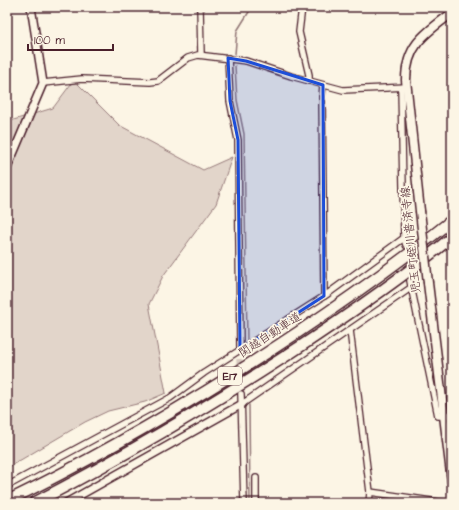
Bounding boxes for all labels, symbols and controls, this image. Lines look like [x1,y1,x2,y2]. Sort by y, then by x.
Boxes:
scale bar [28,26,113,52]
text: 100 m [34,32,65,49]
street label: 児玉町蛭川普済寺線 [397,185,425,295]
street label: 関越自動車道 [235,308,305,362]
road number: E17 [218,367,242,385]

